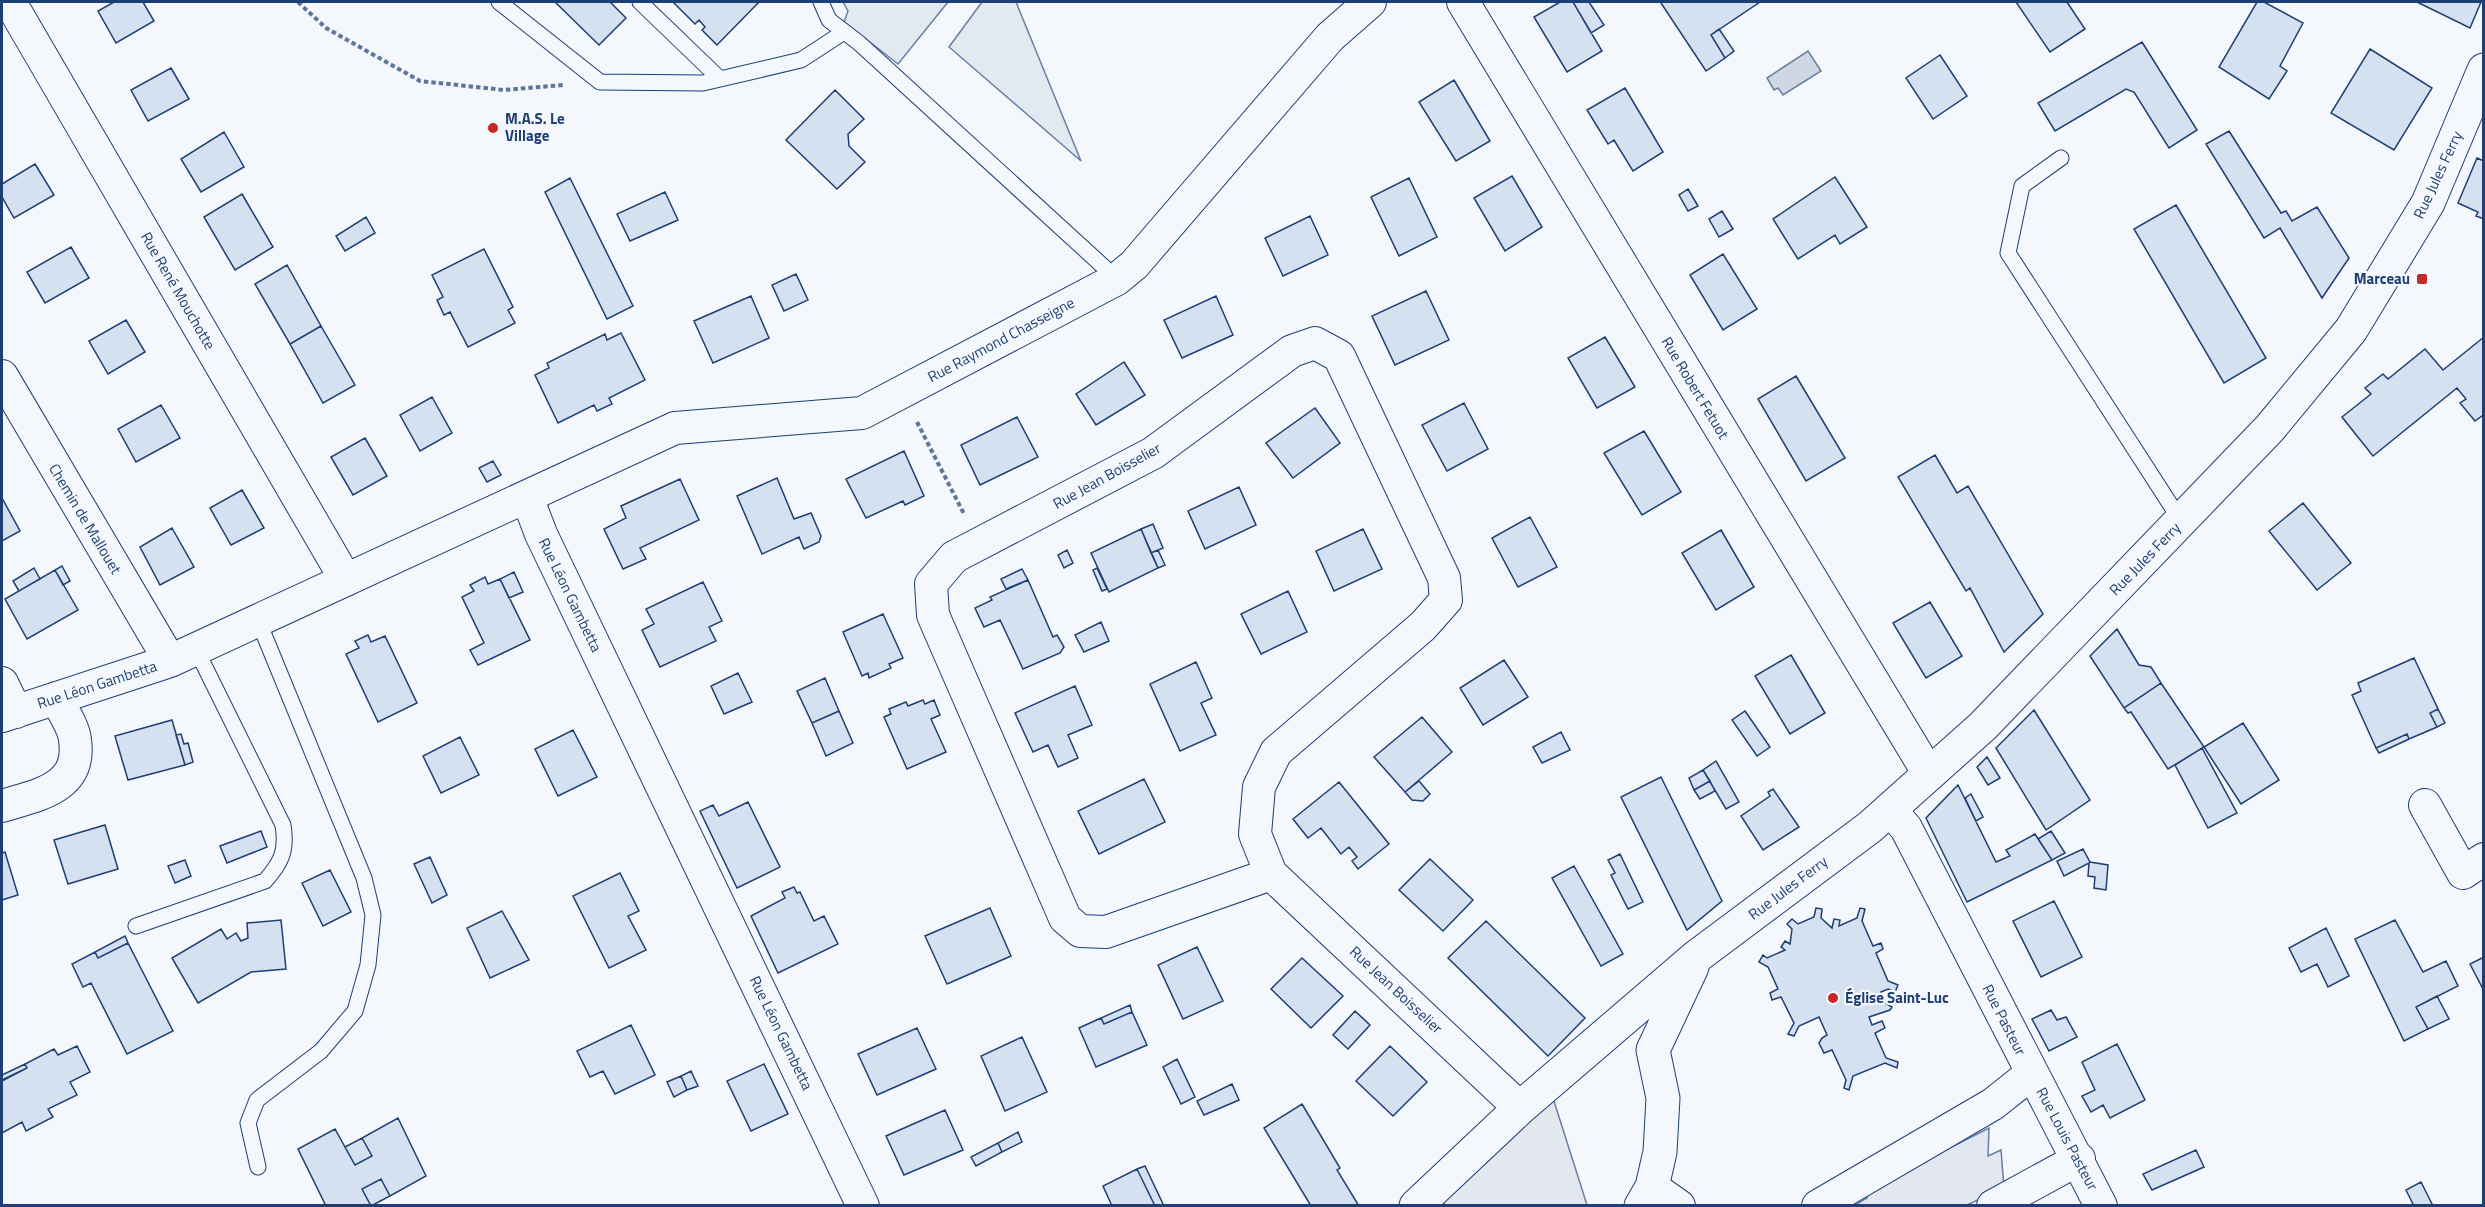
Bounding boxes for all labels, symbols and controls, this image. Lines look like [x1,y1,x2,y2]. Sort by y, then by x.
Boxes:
place label: M.A.S. Le Village [505,107,565,147]
marker: M.A.S. Le Village [486,121,500,135]
street label: Rue Jules Ferry [2407,127,2468,222]
street label: Rue René Mouchotte [135,228,222,354]
place label: Marceau [2354,267,2410,290]
marker: Marceau [2415,272,2429,286]
street label: Rue Raymond Chasseigne [923,291,1078,388]
street label: Rue Robert Fetuot [1656,332,1735,444]
street label: Rue Jean Boisselier [1049,436,1165,515]
street label: Chemin de Mallouet [43,459,128,579]
street label: Rue Jules Ferry [2104,517,2186,601]
street label: Rue Léon Gambetta [533,534,608,656]
street label: Rue Léon Gambetta [34,654,160,715]
street label: Rue Jules Ferry [1743,850,1832,925]
street label: Rue Jean Boisselier [1345,940,1448,1039]
street label: Rue Léon Gambetta [744,972,819,1094]
street label: Rue Pasteur [1977,980,2032,1059]
place label: Église Saint-Luc [1845,986,1949,1009]
marker: Église Saint-Luc [1826,991,1840,1005]
street label: Rue Louis Pasteur [2031,1083,2104,1194]

